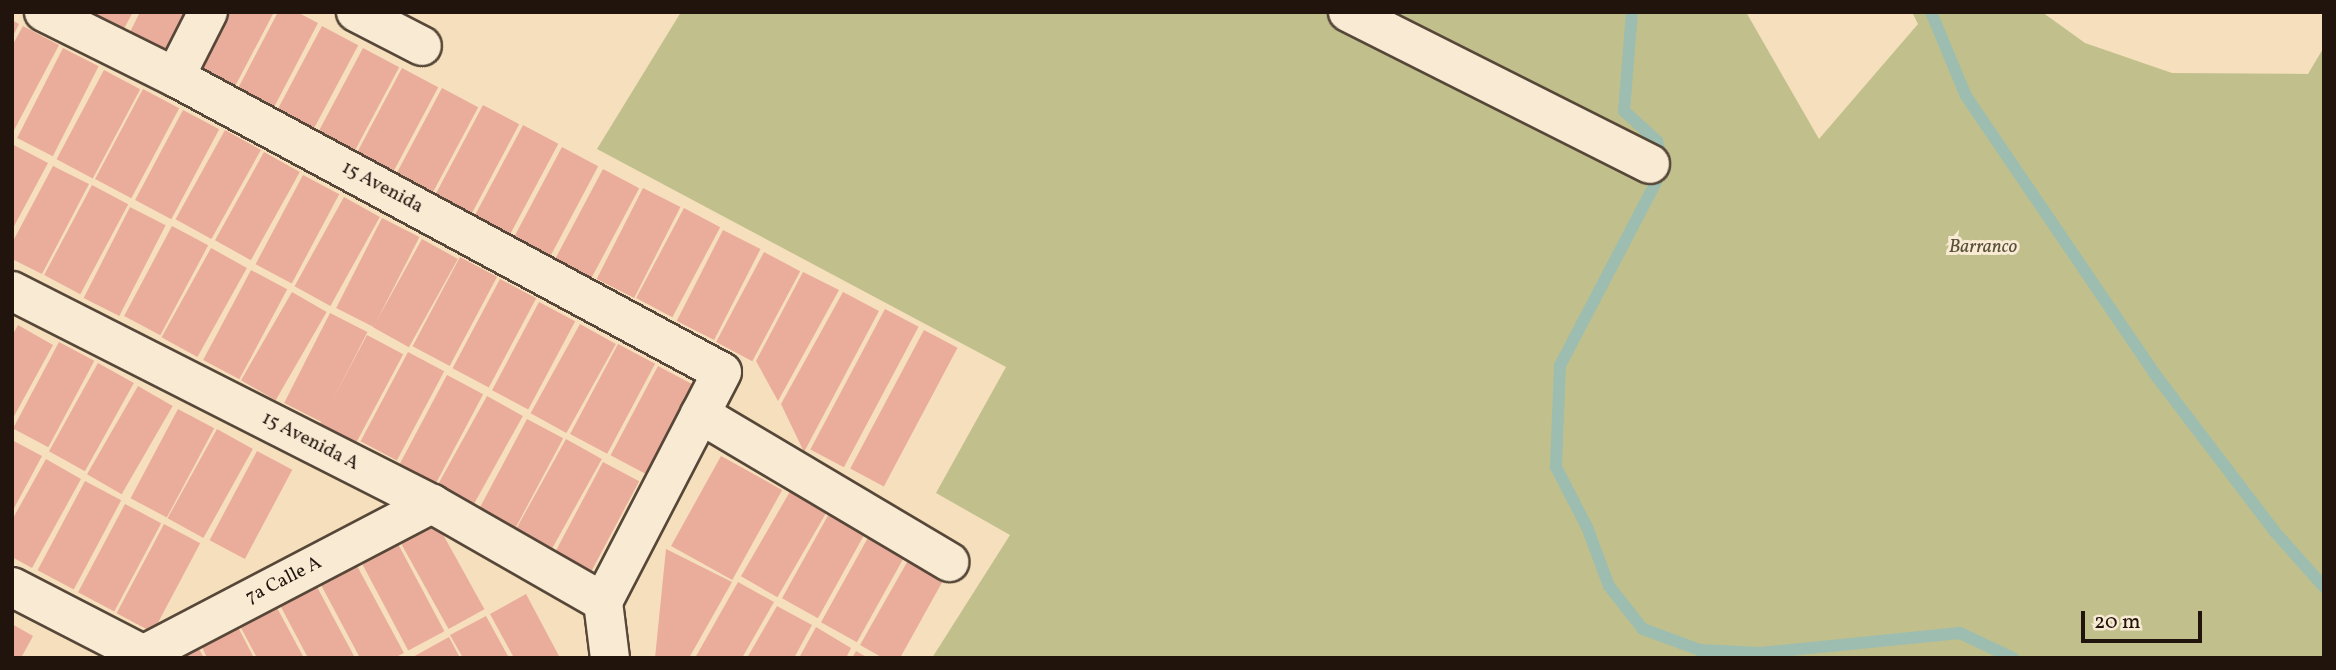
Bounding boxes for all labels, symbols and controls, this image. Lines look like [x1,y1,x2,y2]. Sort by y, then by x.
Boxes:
street label: 15 Avenida [338,157,426,219]
park label: Barranco [1949,237,2017,259]
street label: 15 Avenida A [258,408,362,476]
street label: 7a Calle A [242,552,326,610]
scale bar [2084,596,2205,640]
text: 20 m [2094,608,2140,637]

